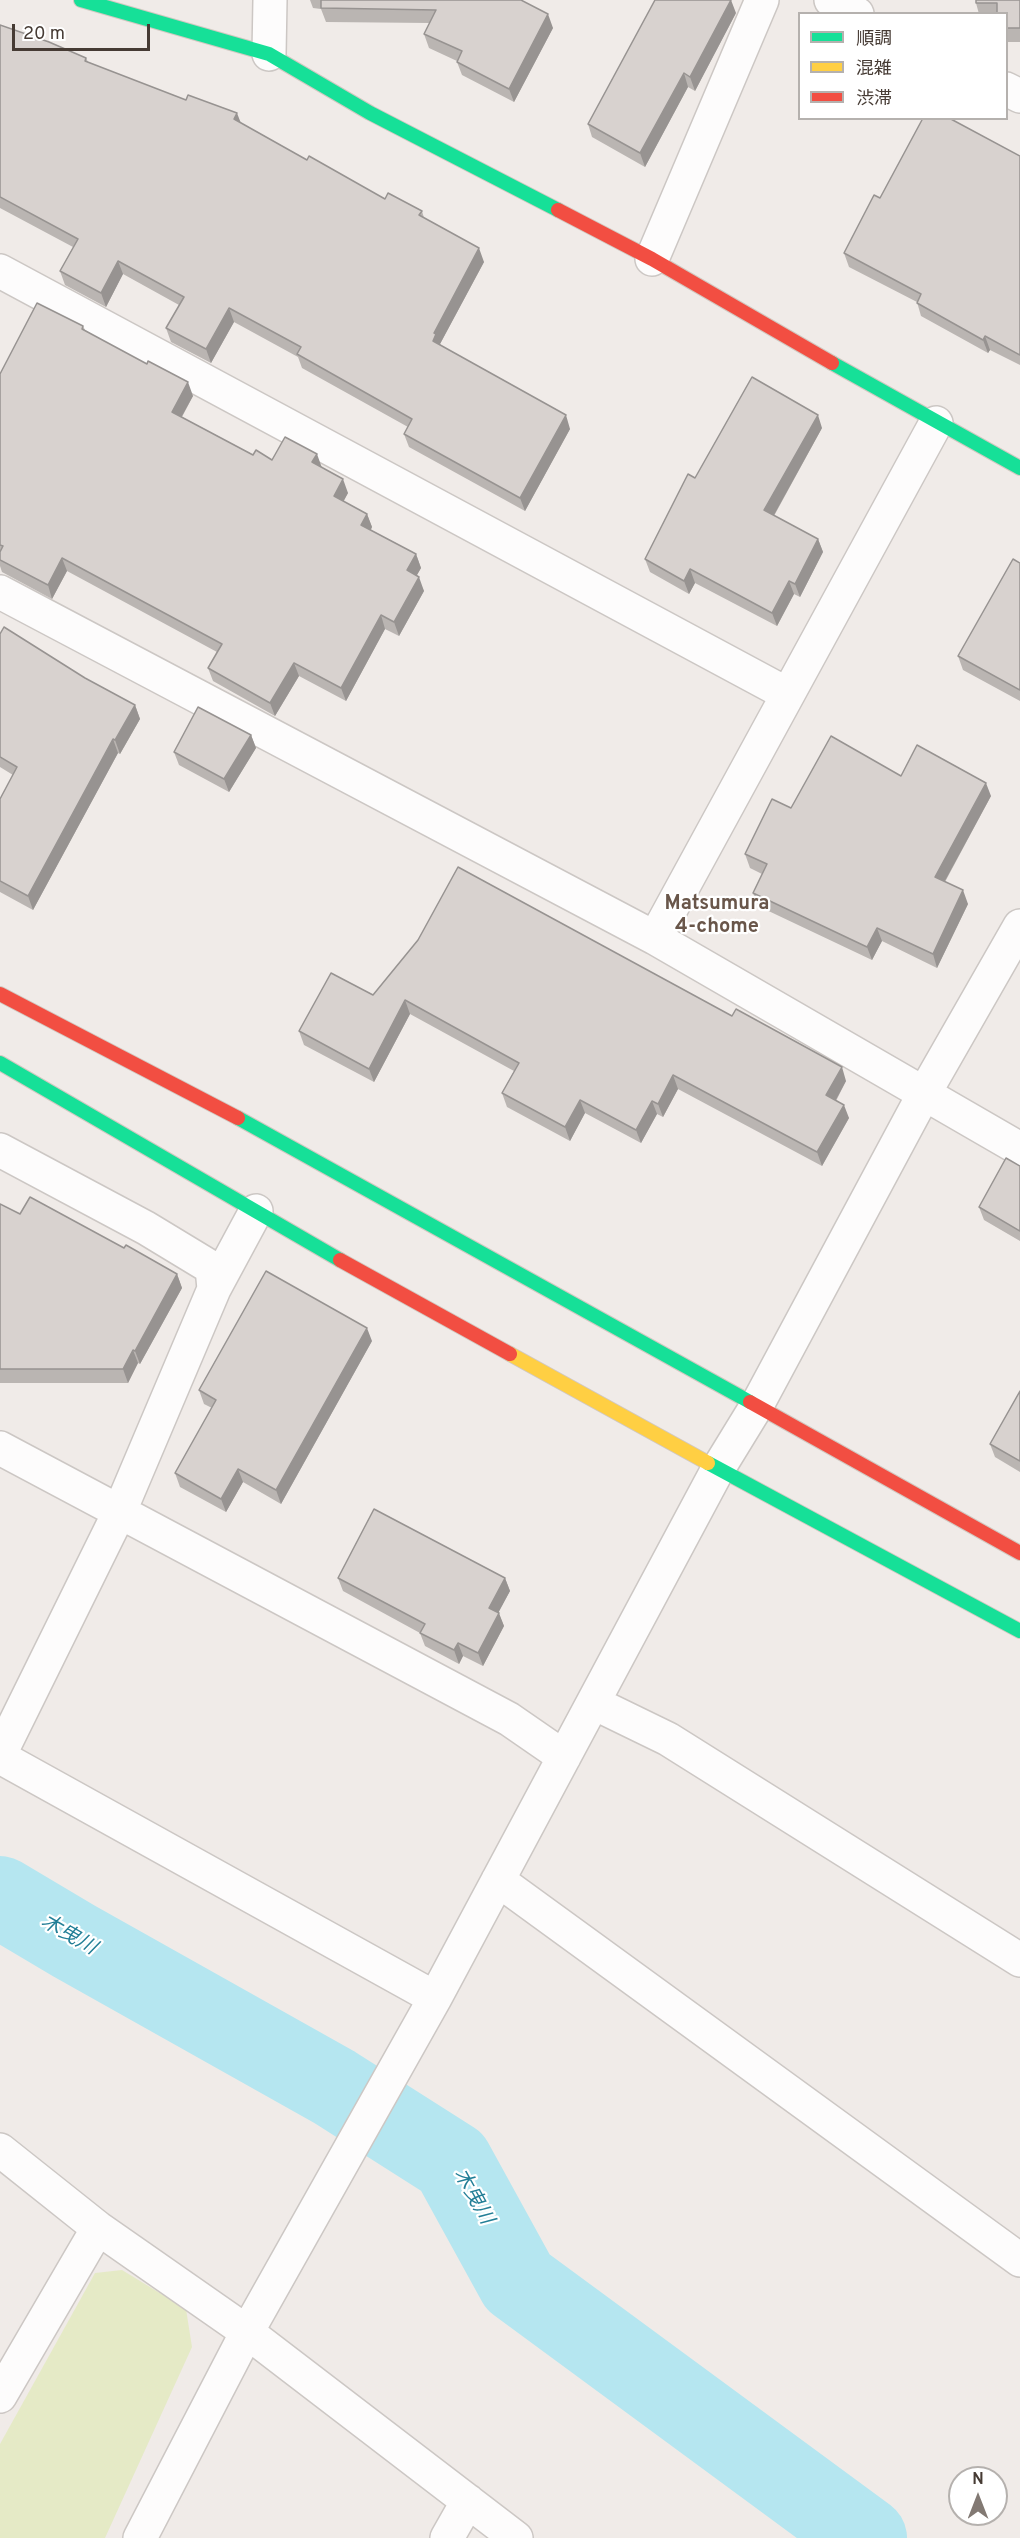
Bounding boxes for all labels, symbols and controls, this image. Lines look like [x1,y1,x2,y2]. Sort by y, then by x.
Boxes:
scale bar [15,12,153,50]
legend [798,12,1008,120]
text: 20 m [23,23,65,46]
text: 順調 [856,28,892,51]
text: 混雑 [856,58,892,81]
text: 渋滞 [856,88,892,111]
district label: Matsumura 4-chome [665,893,769,940]
water label: 木曳川 [36,1911,100,1961]
water label: 木曳川 [447,2165,497,2229]
north arrow [948,2466,1008,2526]
text: N [972,2470,984,2490]

